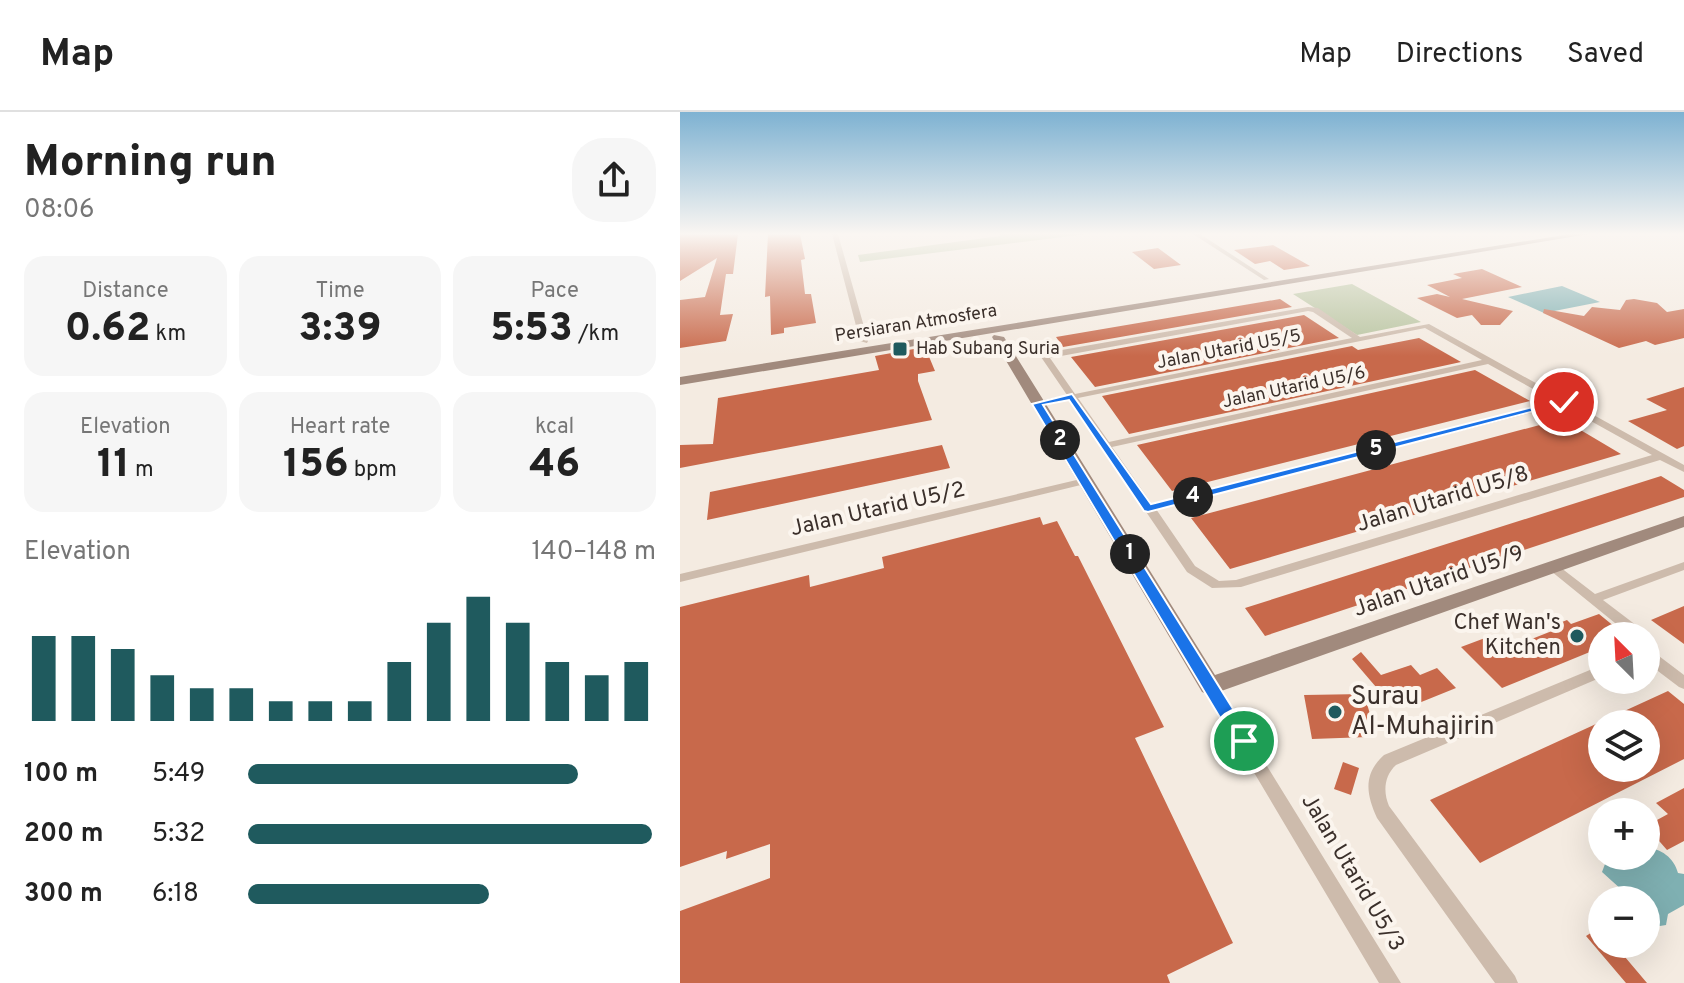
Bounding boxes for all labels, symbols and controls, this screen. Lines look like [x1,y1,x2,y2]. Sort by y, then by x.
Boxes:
text: Map [40,31,114,80]
text: Map [1299,37,1352,73]
text: Directions [1396,37,1523,73]
text: Saved [1567,37,1644,73]
text: Morning run [24,136,277,192]
button: share [572,138,656,222]
text: 08:06 [24,194,95,227]
text: Distance [82,278,169,305]
text: Time [315,278,365,305]
text: Pace [530,278,579,305]
street label: Persiaran Atmosfera [833,300,999,348]
text: 0.62 [65,305,150,355]
text: 3:39 [299,305,381,355]
text: 5:53 [490,305,573,355]
text: km [150,321,186,348]
text: /km [573,321,619,348]
street label: Jalan Utarid U5/5 [1155,325,1303,375]
place label: Hab Subang Suria [916,338,1060,361]
marker: Hab Subang Suria [891,340,909,358]
street label: Jalan Utarid U5/6 [1220,362,1368,414]
pin [1530,368,1598,436]
icon: check [1542,380,1586,424]
text: Elevation [80,414,171,441]
text: Heart rate [290,414,390,441]
text: kcal [535,414,574,441]
pin: 2 [1040,420,1080,460]
text: 2 [1053,426,1067,453]
pin: 5 [1356,430,1396,470]
text: 5 [1369,436,1383,463]
text: 11 [97,441,130,491]
text: 156 [283,441,349,491]
text: 46 [529,441,580,491]
text: m [130,457,154,484]
text: bpm [349,457,397,484]
street label: Jalan Utarid U5/8 [1354,461,1532,539]
street label: Jalan Utarid U5/2 [788,477,968,543]
pin: 4 [1173,477,1213,517]
text: 4 [1186,483,1200,510]
pin: 1 [1110,534,1150,574]
text: Elevation [24,536,131,569]
text: 140–148 m [531,536,656,569]
text: 1 [1126,540,1134,567]
street label: Jalan Utarid U5/9 [1350,540,1528,624]
place label: Chef Wan's Kitchen [1453,610,1561,662]
north arrow [1588,622,1660,694]
map controls [1588,622,1660,958]
marker: Chef Wan's Kitchen [1568,627,1586,645]
place label: Surau Al-Muhajirin [1351,681,1495,744]
marker: Surau Al-Muhajirin [1326,703,1344,721]
pin [1210,707,1278,775]
button: layers [1588,710,1660,782]
icon: arrive [1222,719,1266,763]
text: 100 m [24,758,98,791]
text: 5:49 [152,758,205,791]
street label: Jalan Utarid U5/3 [1295,790,1409,956]
button: + [1588,798,1660,870]
text: 200 m [24,818,103,851]
text: 5:32 [152,818,205,851]
text: 300 m [24,878,103,911]
text: 6:18 [152,878,199,911]
button: − [1588,886,1660,958]

